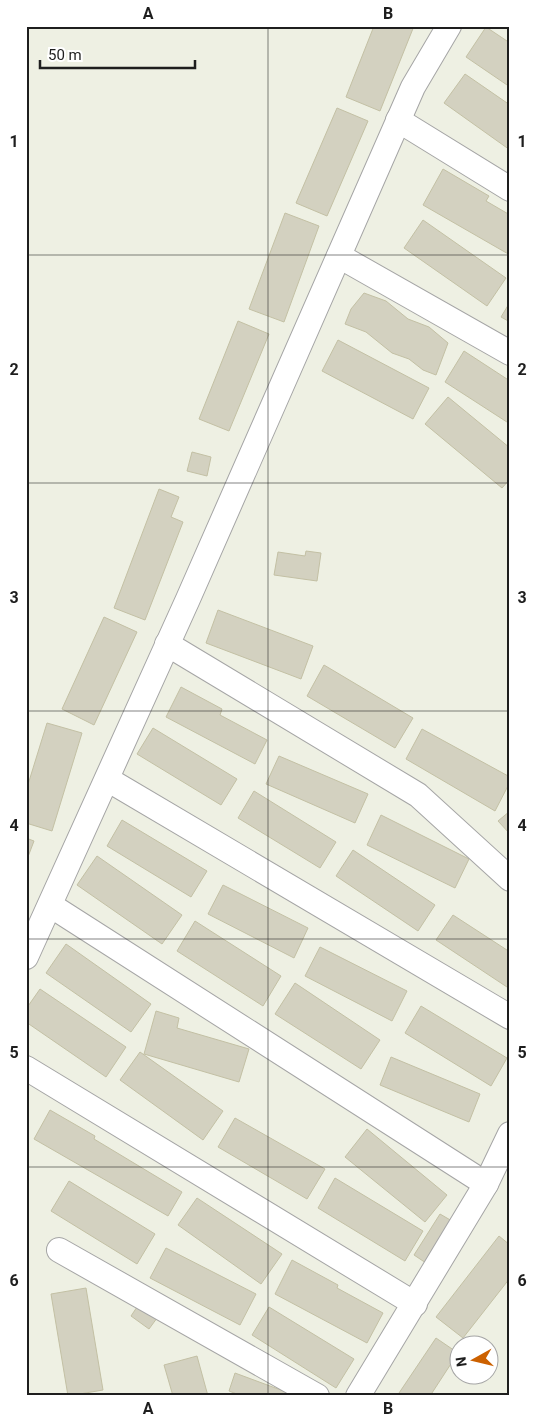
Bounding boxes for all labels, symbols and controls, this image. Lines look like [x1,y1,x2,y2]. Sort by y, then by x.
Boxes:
text: A [143,4,154,23]
text: B [383,4,393,23]
scale bar [40,38,195,70]
text: 50 m [48,46,82,64]
text: 1 [9,132,19,151]
text: 1 [517,132,527,151]
text: 2 [9,360,19,379]
text: 2 [517,360,527,379]
text: 3 [9,588,19,607]
text: 3 [517,588,527,607]
text: 4 [9,816,19,835]
text: 4 [517,816,527,835]
text: 5 [9,1043,19,1062]
text: 5 [517,1043,527,1062]
text: 6 [9,1271,19,1290]
text: 6 [517,1271,527,1290]
north arrow [448,1334,498,1384]
text: N [453,1356,470,1368]
text: A [143,1399,154,1418]
text: B [383,1399,393,1418]

